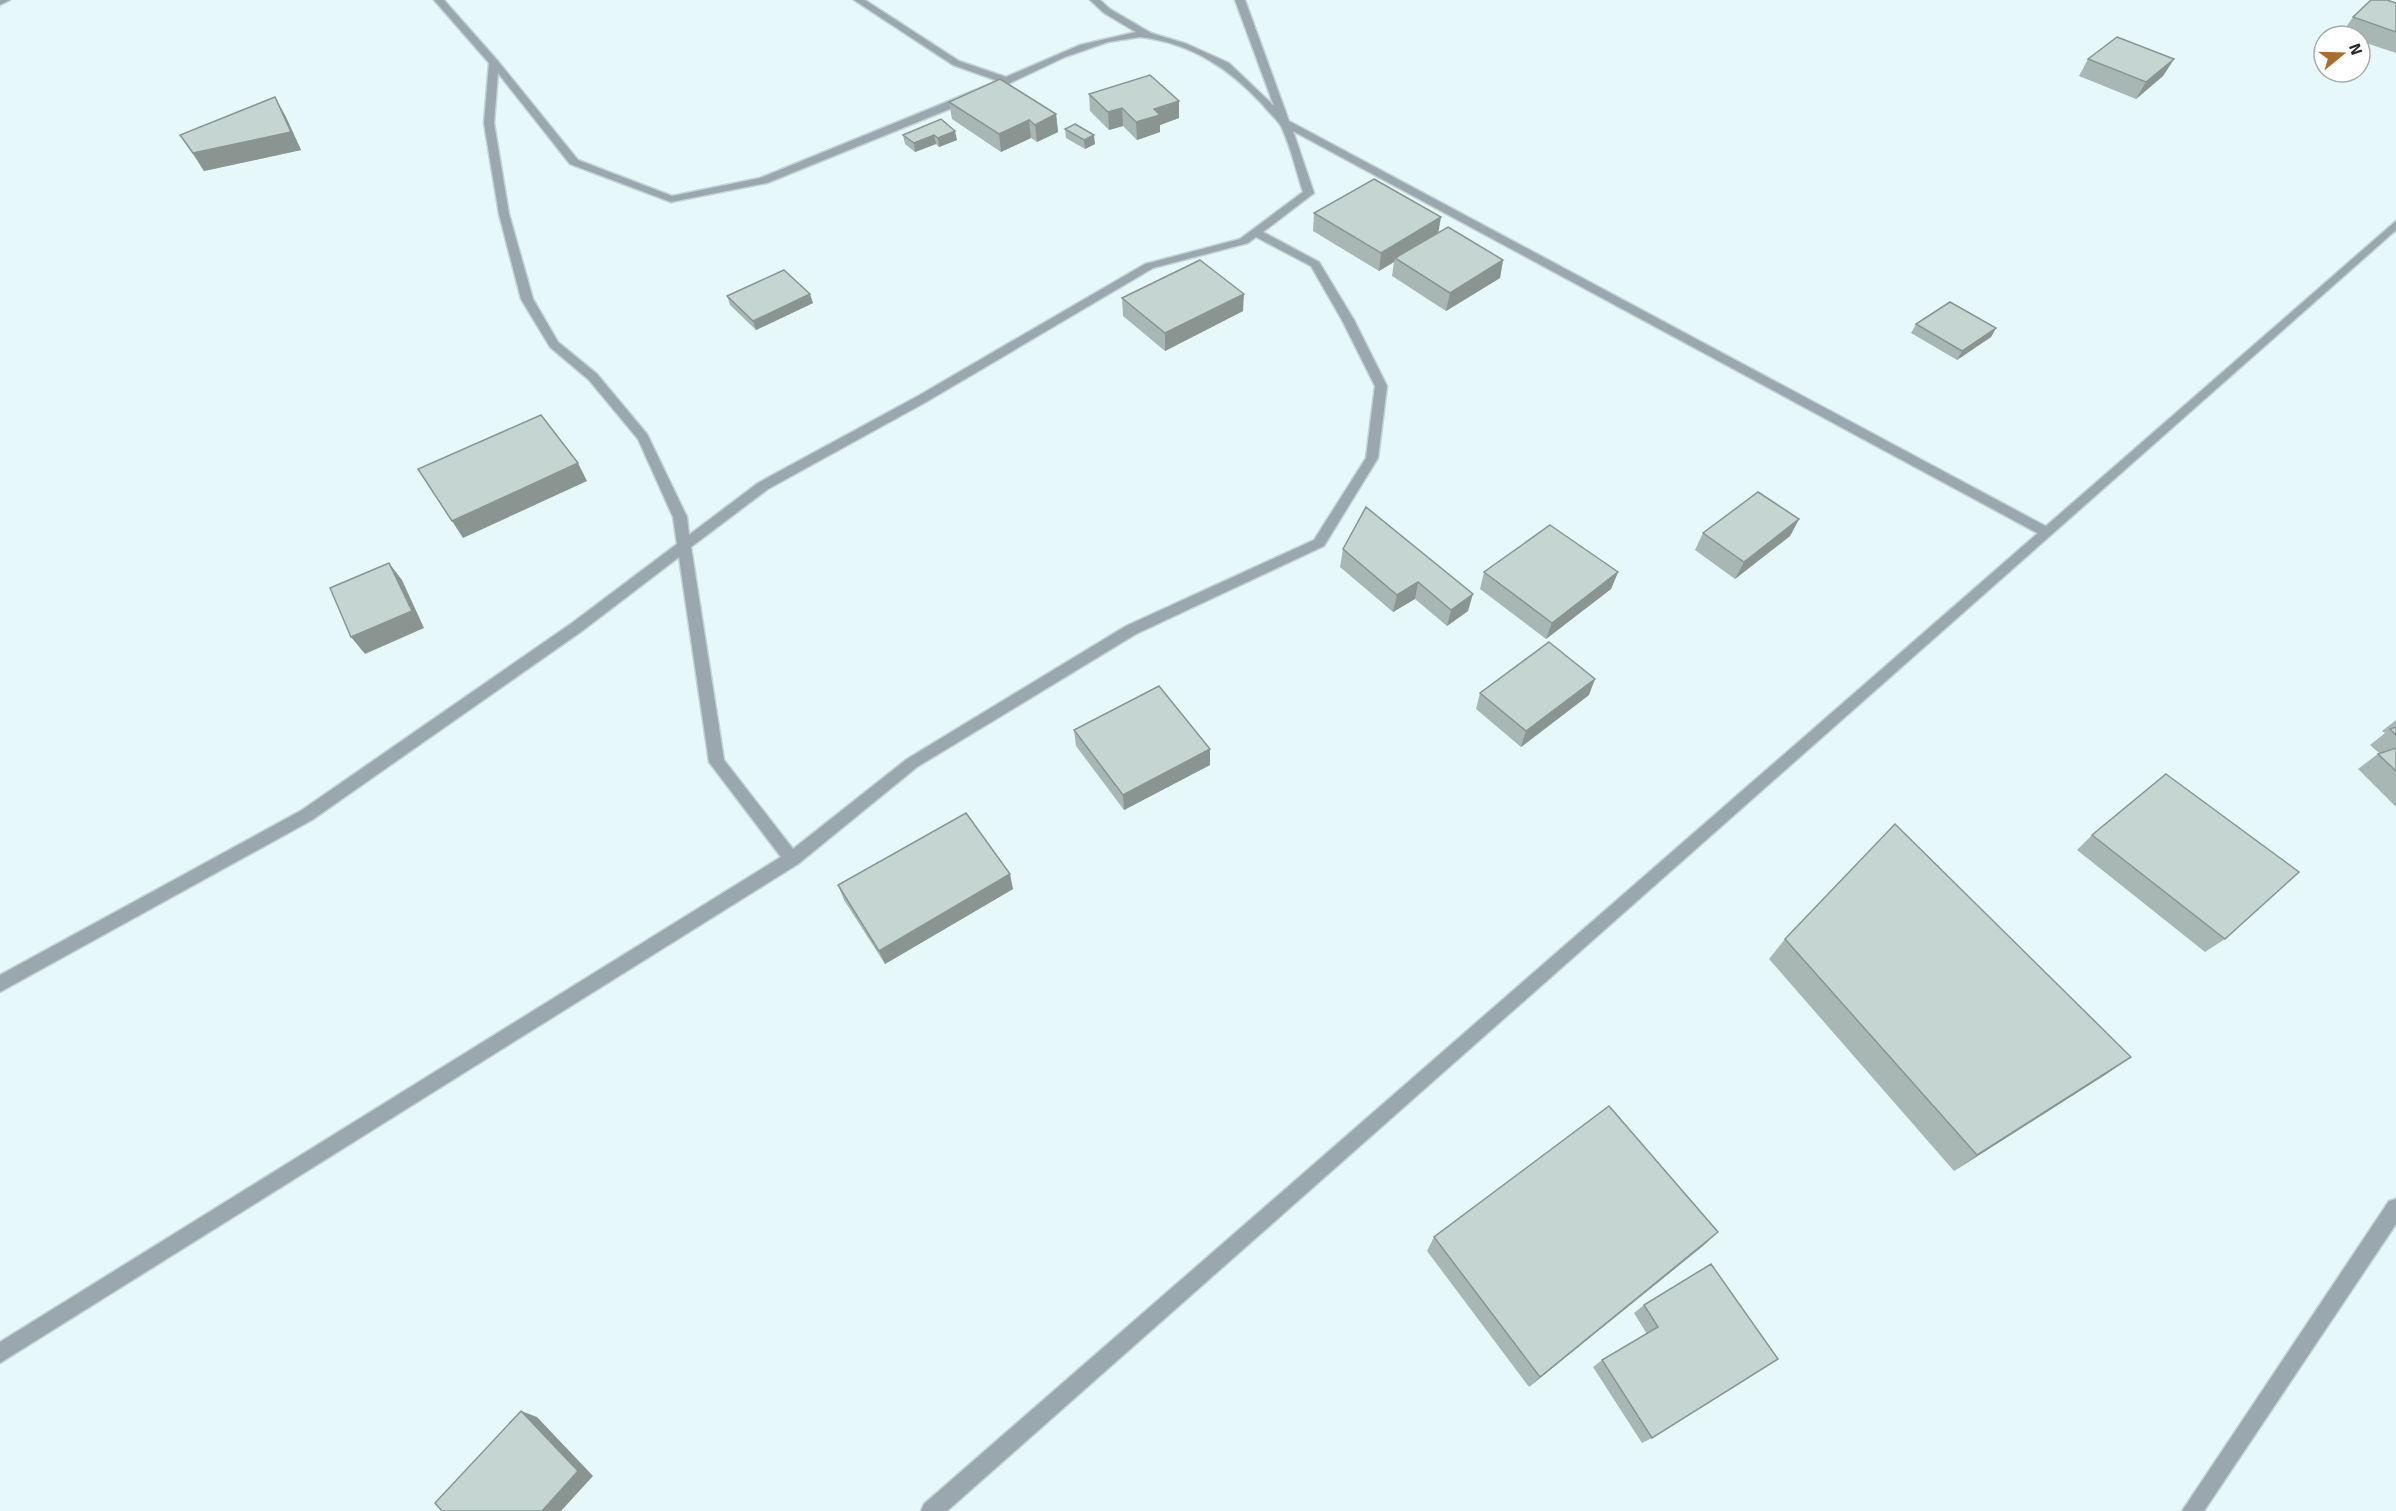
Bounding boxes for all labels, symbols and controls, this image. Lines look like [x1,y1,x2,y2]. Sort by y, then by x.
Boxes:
north arrow [2312,24,2372,84]
text: N [2344,41,2367,58]

